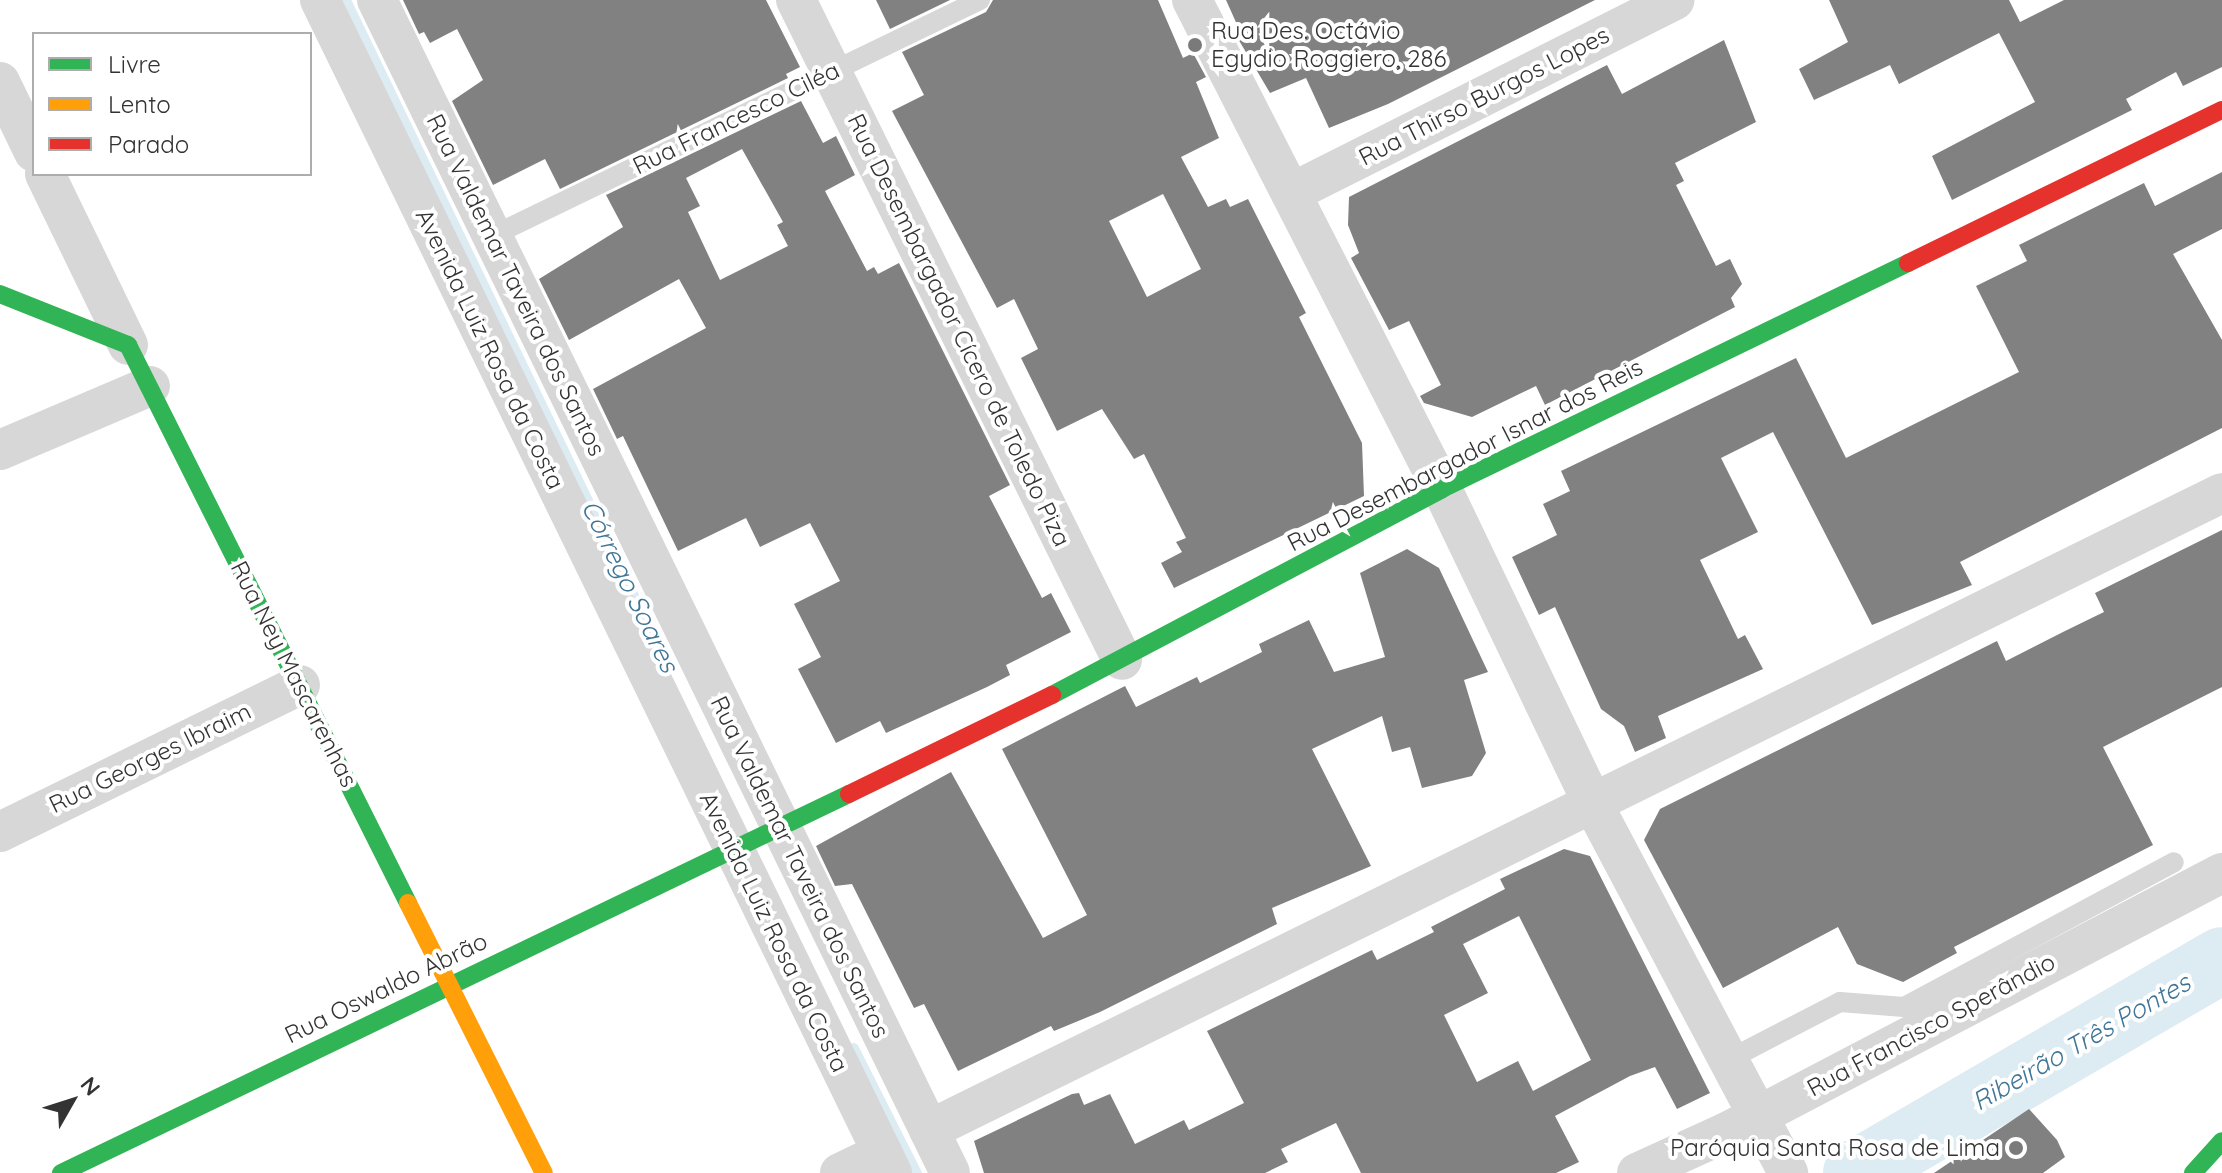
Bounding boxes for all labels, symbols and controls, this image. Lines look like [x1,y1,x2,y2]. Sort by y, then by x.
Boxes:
place label: Rua Des. Octávio Egydio Roggiero, 286 [1211,17,1446,73]
street label: Rua Thirso Burgos Lopes [1354,20,1614,172]
legend [32,32,312,176]
marker: Rua Des. Octávio Egydio Roggiero, 286 [1186,36,1204,54]
text: Livre [108,49,161,79]
street label: Rua Francesco Ciléa [628,55,844,181]
text: Lento [108,89,171,119]
street label: Rua Valdemar Taveira dos Santos [421,109,611,461]
street label: Rua Desembargador Cícero de Toledo Piza [841,109,1077,551]
text: Parado [108,129,189,159]
street label: Avenida Luiz Rosa da Costa [410,204,570,494]
street label: Rua Desembargador Isnar dos Reis [1283,353,1647,557]
water label: Córrego Soares [575,495,685,677]
street label: Rua Ney Mascarenhas [224,556,364,792]
street label: Rua Valdemar Taveira dos Santos [705,691,895,1043]
street label: Rua Georges Ibraim [44,697,256,819]
street label: Avenida Luiz Rosa da Costa [694,787,854,1077]
street label: Rua Oswaldo Abrão [280,926,492,1050]
street label: Rua Francisco Sperândio [1802,947,2060,1103]
water label: Ribeirão Três Pontes [1967,967,2195,1117]
north arrow [32,1061,112,1141]
text: N [75,1071,107,1101]
place label: Paróquia Santa Rosa de Lima [1670,1134,2000,1162]
marker: Paróquia Santa Rosa de Lima [2007,1139,2025,1157]

